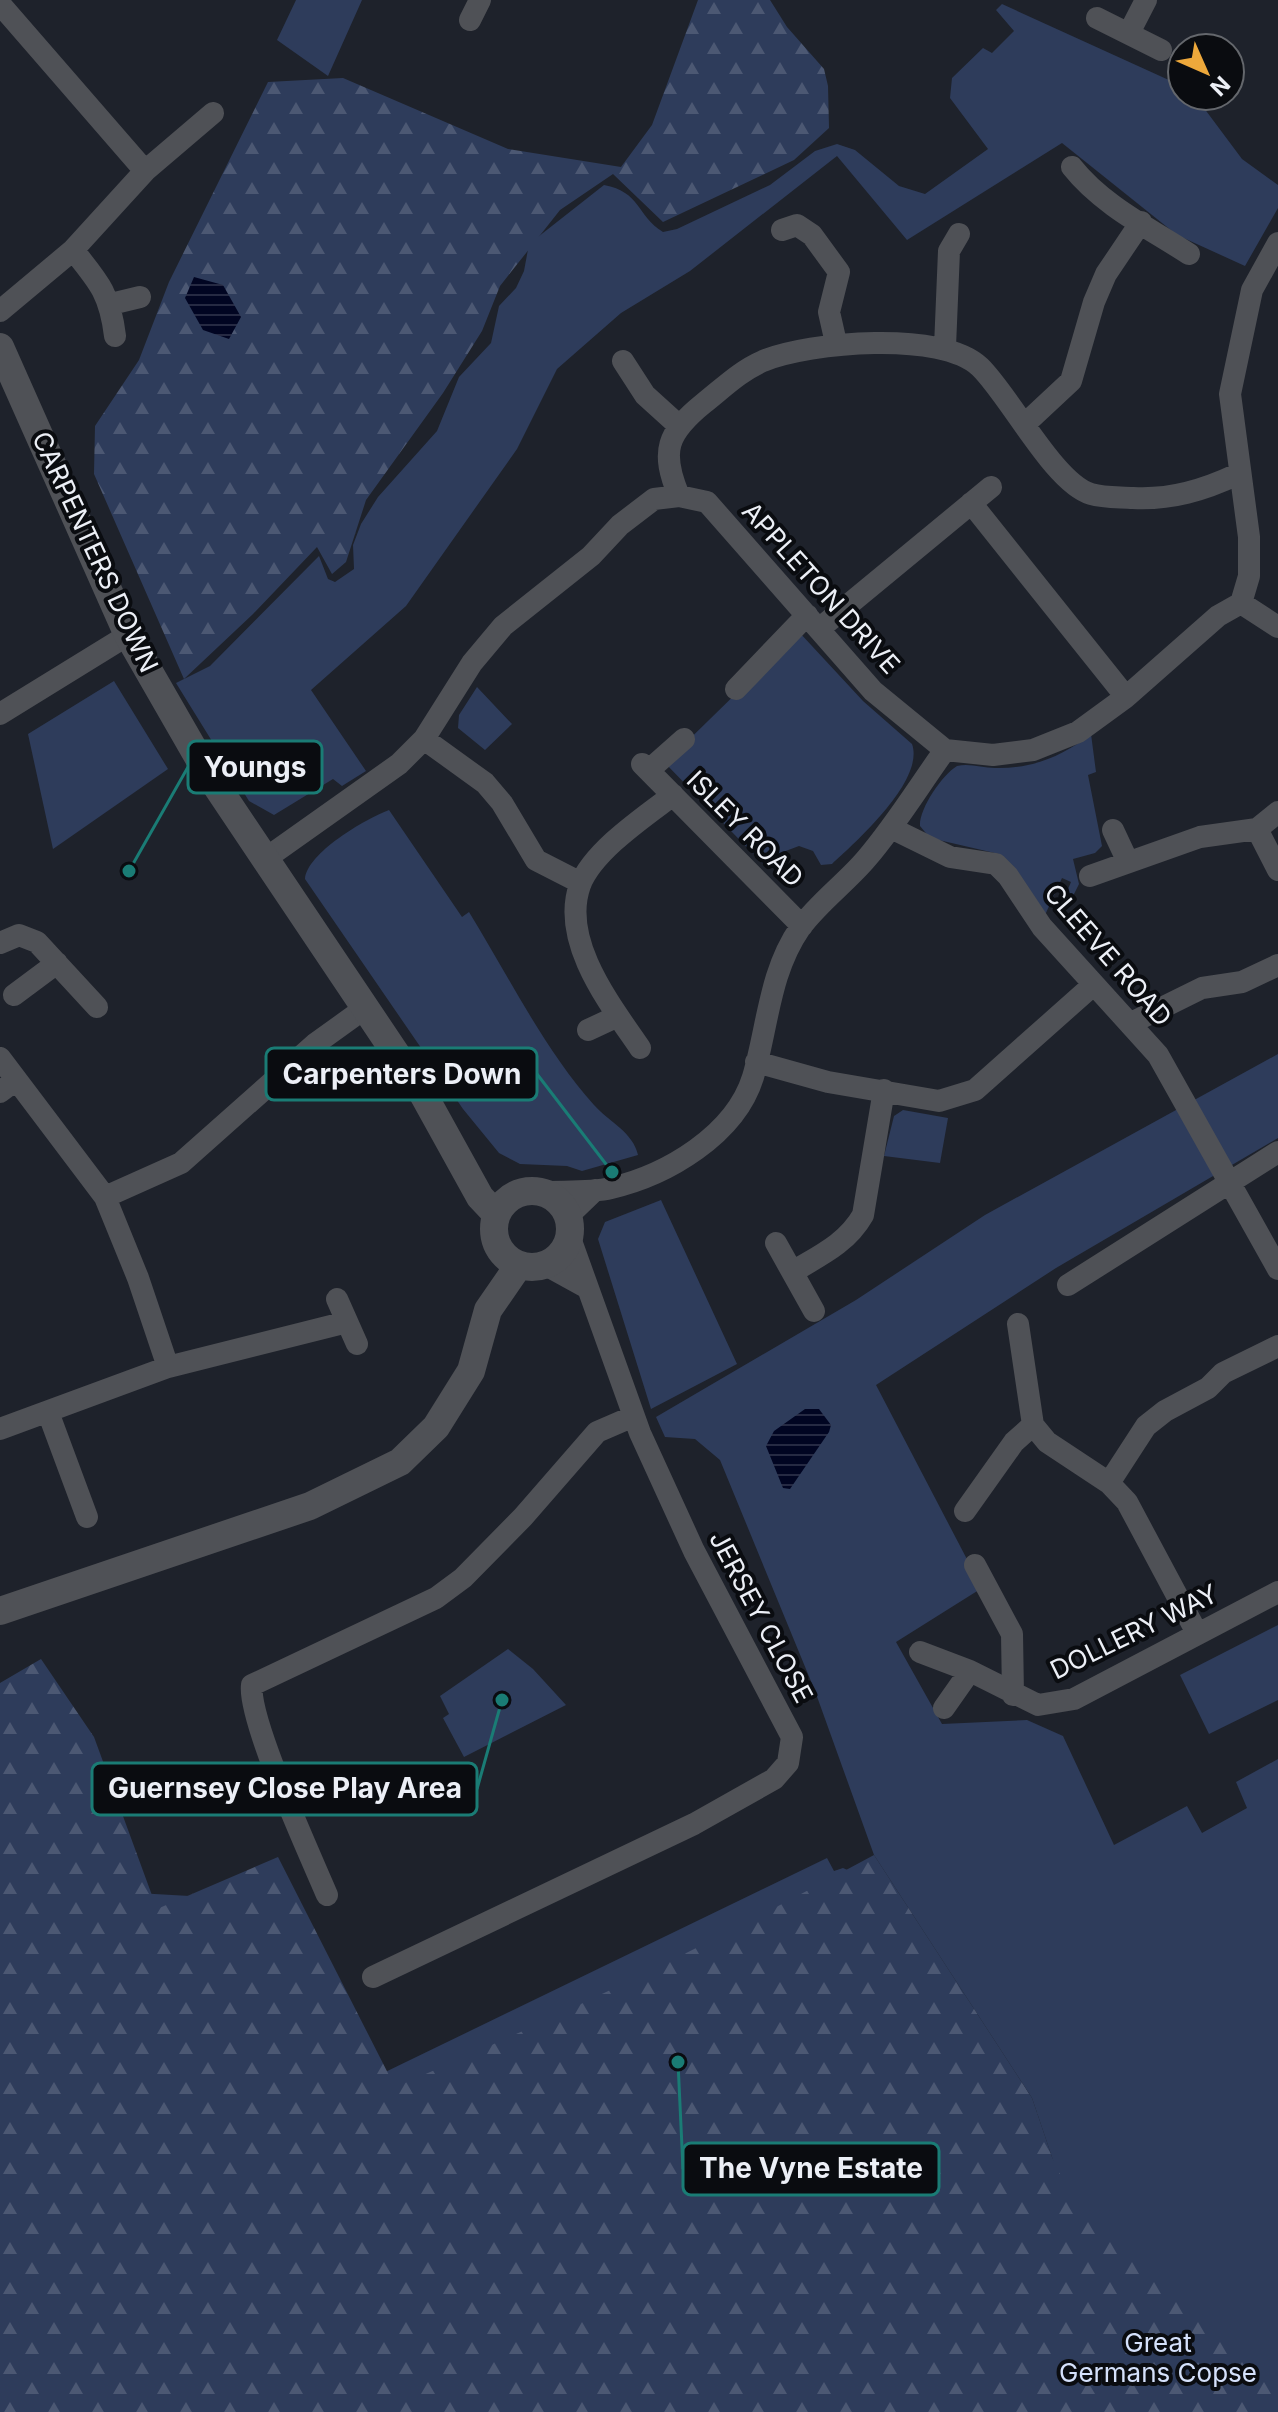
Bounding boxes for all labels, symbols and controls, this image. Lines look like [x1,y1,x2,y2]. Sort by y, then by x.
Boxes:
north arrow [1166,32,1246,112]
text: N [1205,71,1235,101]
street label: CARPENTERS DOWN [26,427,165,677]
street label: APPLETON DRIVE [736,495,907,680]
callout: Youngs [188,741,322,793]
text: Youngs [204,750,306,784]
street label: ISLEY ROAD [681,764,810,893]
street label: CLEEVE ROAD [1038,877,1179,1032]
callout: Carpenters Down [266,1048,537,1100]
text: Carpenters Down [283,1057,521,1091]
street label: JERSEY CLOSE [703,1526,820,1708]
street label: DOLLERY WAY [1045,1578,1223,1685]
callout: Guernsey Close Play Area [92,1763,477,1815]
text: Guernsey Close Play Area [108,1771,462,1805]
callout: The Vyne Estate [683,2143,939,2195]
text: The Vyne Estate [699,2151,923,2185]
park label: Great Germans Copse [1059,2327,1257,2388]

